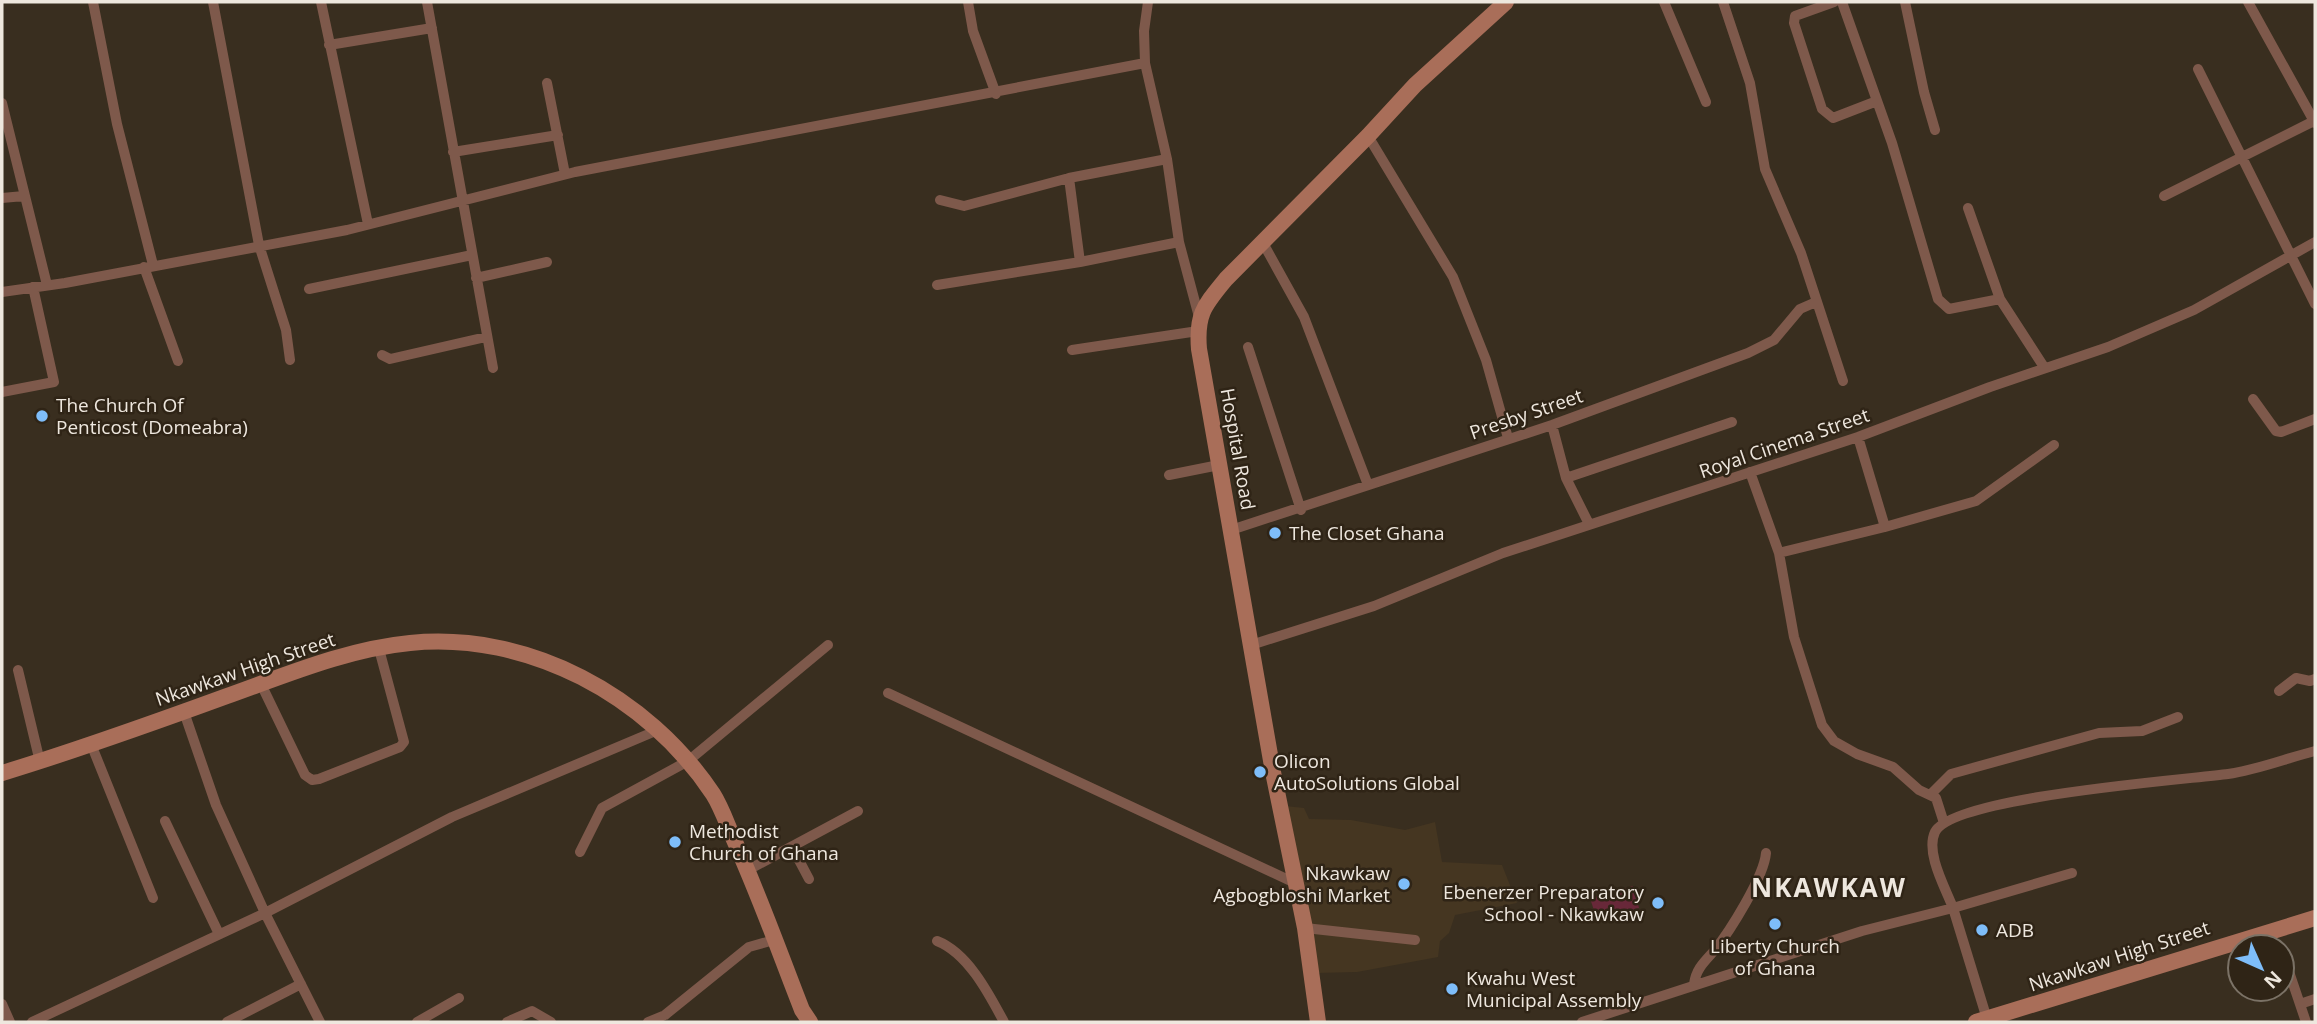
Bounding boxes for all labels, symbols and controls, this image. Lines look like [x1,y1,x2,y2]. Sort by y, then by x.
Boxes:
street label: Presby Street [1466,382,1586,446]
street label: Hospital Road [1214,386,1262,512]
place label: The Church Of Penticost (Domeabra) [56,392,248,440]
street label: Royal Cinema Street [1696,402,1873,484]
marker: The Church Of Penticost (Domeabra) [34,408,50,424]
place label: The Closet Ghana [1289,520,1445,546]
marker: The Closet Ghana [1267,525,1283,541]
street label: Nkawkaw High Street [152,626,339,712]
place label: Olicon AutoSolutions Global [1274,748,1460,796]
marker: Olicon AutoSolutions Global [1252,764,1268,780]
place label: Methodist Church of Ghana [689,818,839,866]
marker: Methodist Church of Ghana [667,834,683,850]
place label: Nkawkaw Agbogbloshi Market [1213,860,1390,908]
district label: NKAWKAW [1751,869,1907,905]
marker: Nkawkaw Agbogbloshi Market [1396,876,1412,892]
place label: Ebenerzer Preparatory School - Nkawkaw [1443,879,1644,927]
marker: Ebenerzer Preparatory School - Nkawkaw [1650,895,1666,911]
street label: Nkawkaw High Street [2025,914,2213,997]
marker: Liberty Church of Ghana [1767,916,1783,932]
place label: ADB [1996,917,2034,943]
marker: ADB [1974,922,1990,938]
place label: Liberty Church of Ghana [1710,933,1840,981]
north arrow [2226,933,2296,1003]
place label: Kwahu West Municipal Assembly [1466,965,1642,1013]
text: N [2258,965,2288,995]
marker: Kwahu West Municipal Assembly [1444,981,1460,997]

